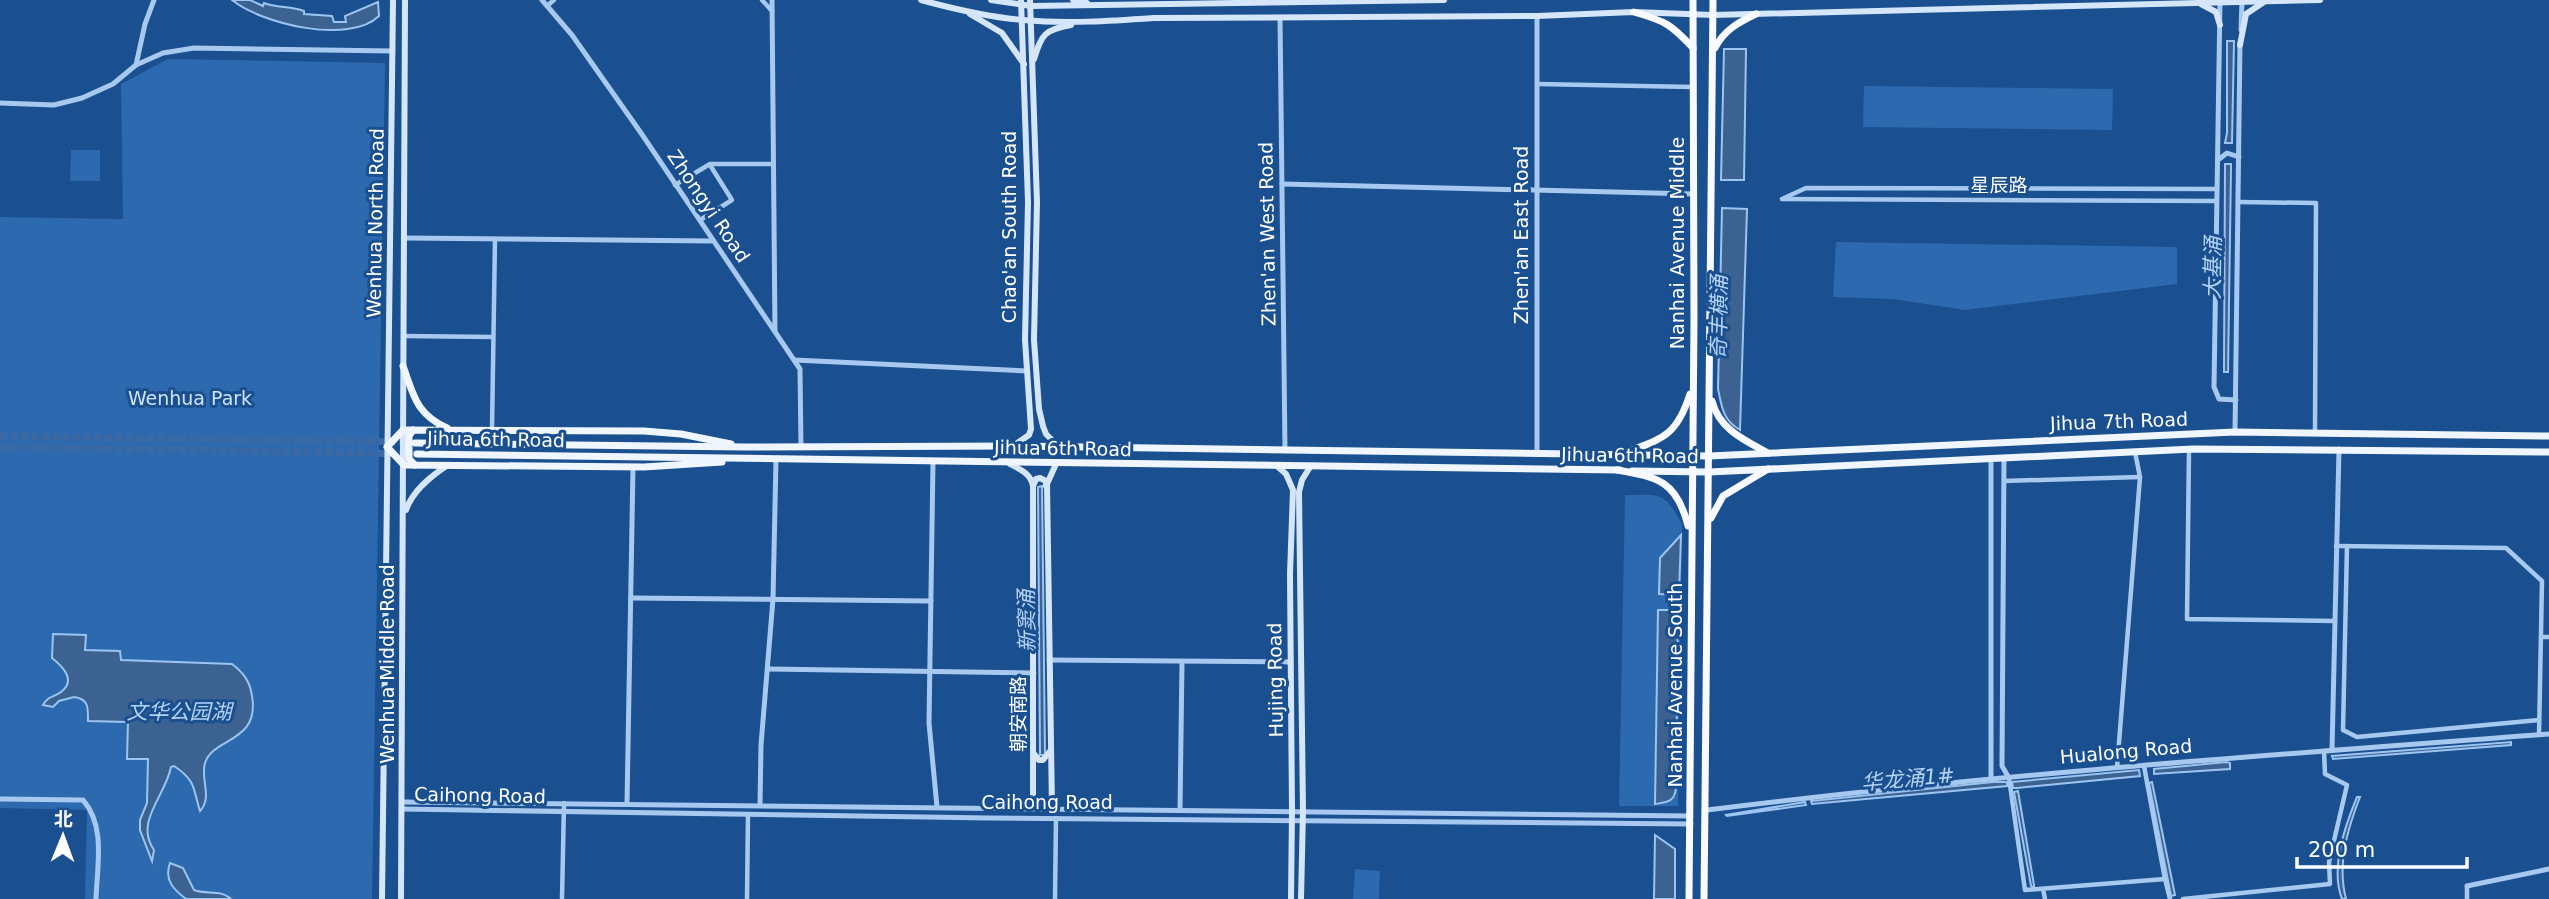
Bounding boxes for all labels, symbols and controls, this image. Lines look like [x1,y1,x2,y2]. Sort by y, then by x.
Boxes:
street label: Wenhua North Road [362,128,388,318]
street label: Chao'an South Road [998,131,1020,323]
street label: Nanhai Avenue Middle [1666,137,1688,349]
street label: Zhen'an West Road [1254,142,1280,326]
street label: Zhongyi Road [663,146,755,266]
street label: Zhen'an East Road [1510,146,1532,324]
street label: 星辰路 [1970,174,2028,196]
water label: 大基涌 [2200,234,2226,300]
water label: 奇丰横涌 [1706,273,1732,359]
park label: Wenhua Park [128,387,252,409]
street label: Jihua 7th Road [2049,408,2188,434]
street label: Jihua 6th Road [426,427,565,451]
street label: Jihua 6th Road [993,436,1132,460]
street label: Jihua 6th Road [1560,443,1699,467]
street label: Wenhua Middle Road [376,564,398,764]
street label: Nanhai Avenue South [1664,583,1686,787]
water label: 新窦涌 [1014,587,1040,653]
street label: Hujing Road [1263,622,1287,738]
street label: 朝安南路 [1007,676,1029,752]
water label: 文华公园湖 [127,700,234,724]
street label: Hualong Road [2059,734,2193,768]
water label: 华龙涌1# [1860,763,1956,795]
street label: Caihong Road [414,783,546,807]
street label: Caihong Road [981,791,1113,813]
north arrow [28,801,98,871]
text: 北 [54,808,73,830]
scale bar [2297,825,2467,869]
text: 200 m [2308,838,2375,862]

